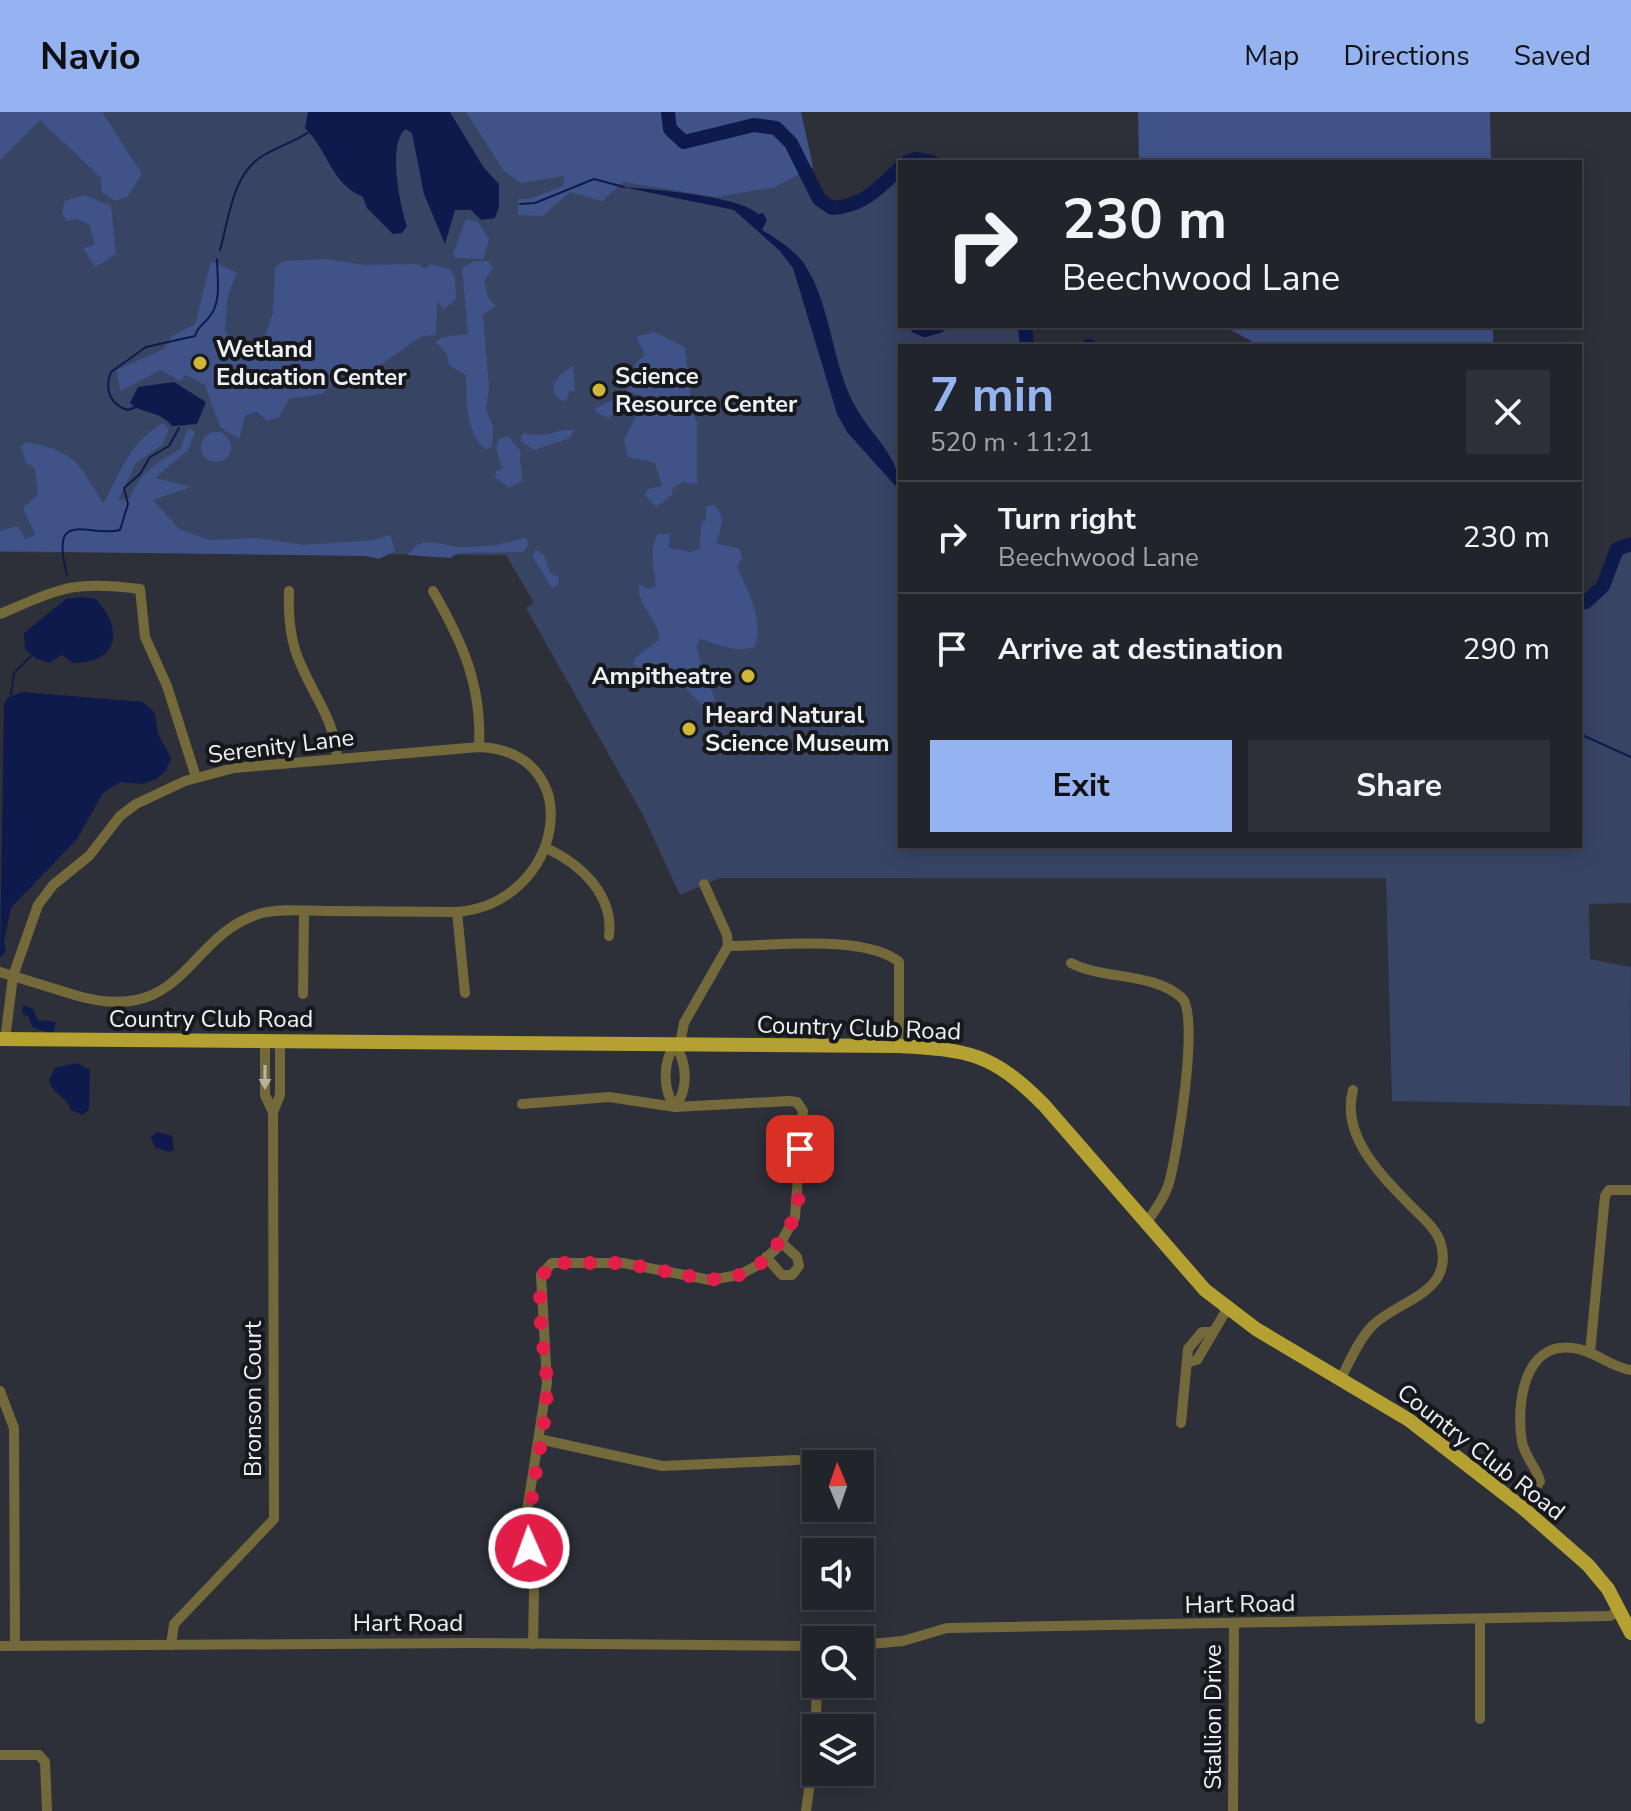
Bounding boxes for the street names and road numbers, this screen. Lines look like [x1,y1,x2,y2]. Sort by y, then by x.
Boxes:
street label: Serenity Lane [206,721,356,771]
street label: Country Club Road [109,1003,313,1035]
street label: Country Club Road [756,1008,962,1048]
street label: Bronson Court [237,1320,269,1477]
street label: Country Club Road [1391,1376,1571,1528]
street label: Hart Road [1184,1587,1296,1621]
street label: Hart Road [353,1607,463,1639]
street label: Stallion Drive [1197,1644,1229,1790]

